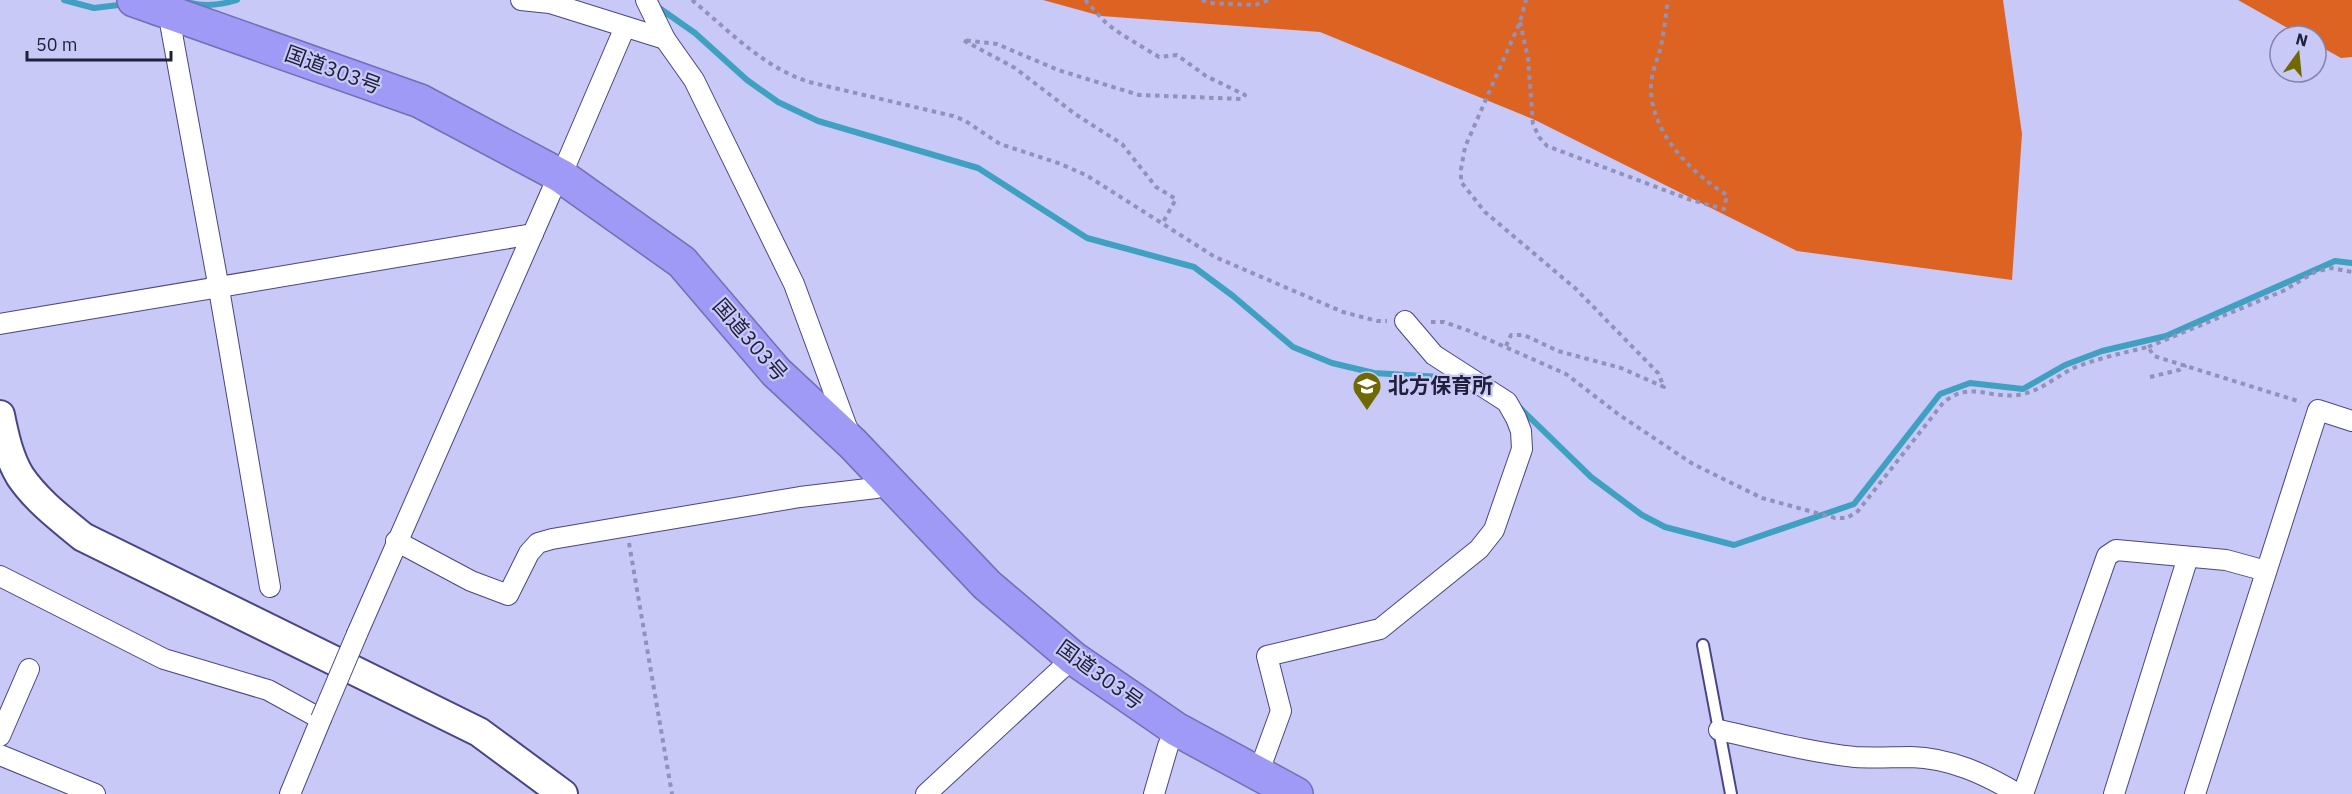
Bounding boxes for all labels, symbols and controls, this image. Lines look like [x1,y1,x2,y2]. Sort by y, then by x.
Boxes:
scale bar [27,24,171,62]
north arrow [2268,24,2328,84]
text: N [2294,28,2310,51]
text: 50 m [36,33,78,56]
street label: 国道303号 [281,39,385,99]
street label: 国道303号 [707,292,794,387]
school or university icon: 北方保育所 [1351,370,1383,412]
place label: 北方保育所 [1388,371,1493,399]
street label: 国道303号 [1052,633,1150,715]

